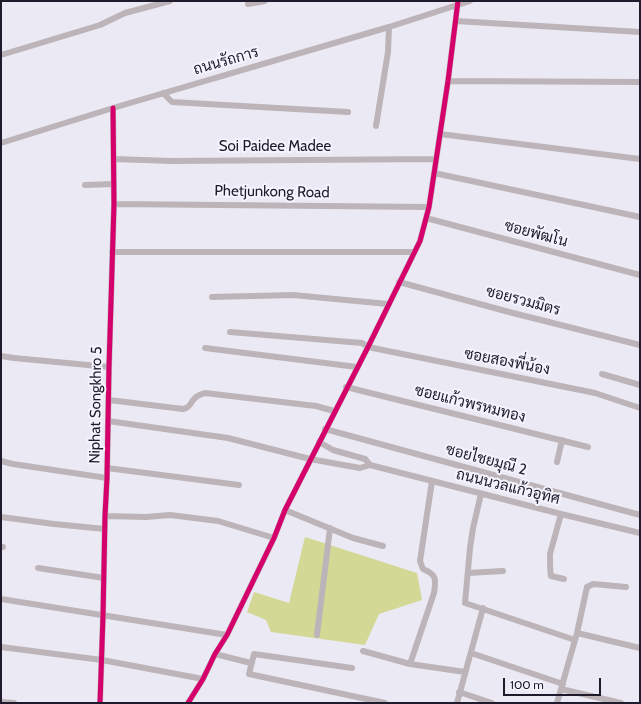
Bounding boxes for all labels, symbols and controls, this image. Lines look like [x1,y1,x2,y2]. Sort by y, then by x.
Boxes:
street label: ถนนรัถการ [191,43,261,79]
street label: Soi Paidee Madee [219,138,331,156]
street label: Phetjunkong Road [214,182,330,202]
street label: ซอยพัฒโน [502,217,570,251]
street label: ซอยรวมมิตร [484,282,562,320]
street label: ซอยสองพี่น้อง [463,345,551,379]
street label: Niphat Songkhro 5 [86,346,106,464]
street label: ซอยแก้วพรหมทอง [413,381,527,427]
street label: ซอยไชยมุณี 2 [444,441,528,479]
street label: ถนนนวลแก้วอุทิศ [454,465,562,509]
scale bar [505,670,603,696]
text: 100 m [510,677,544,692]

